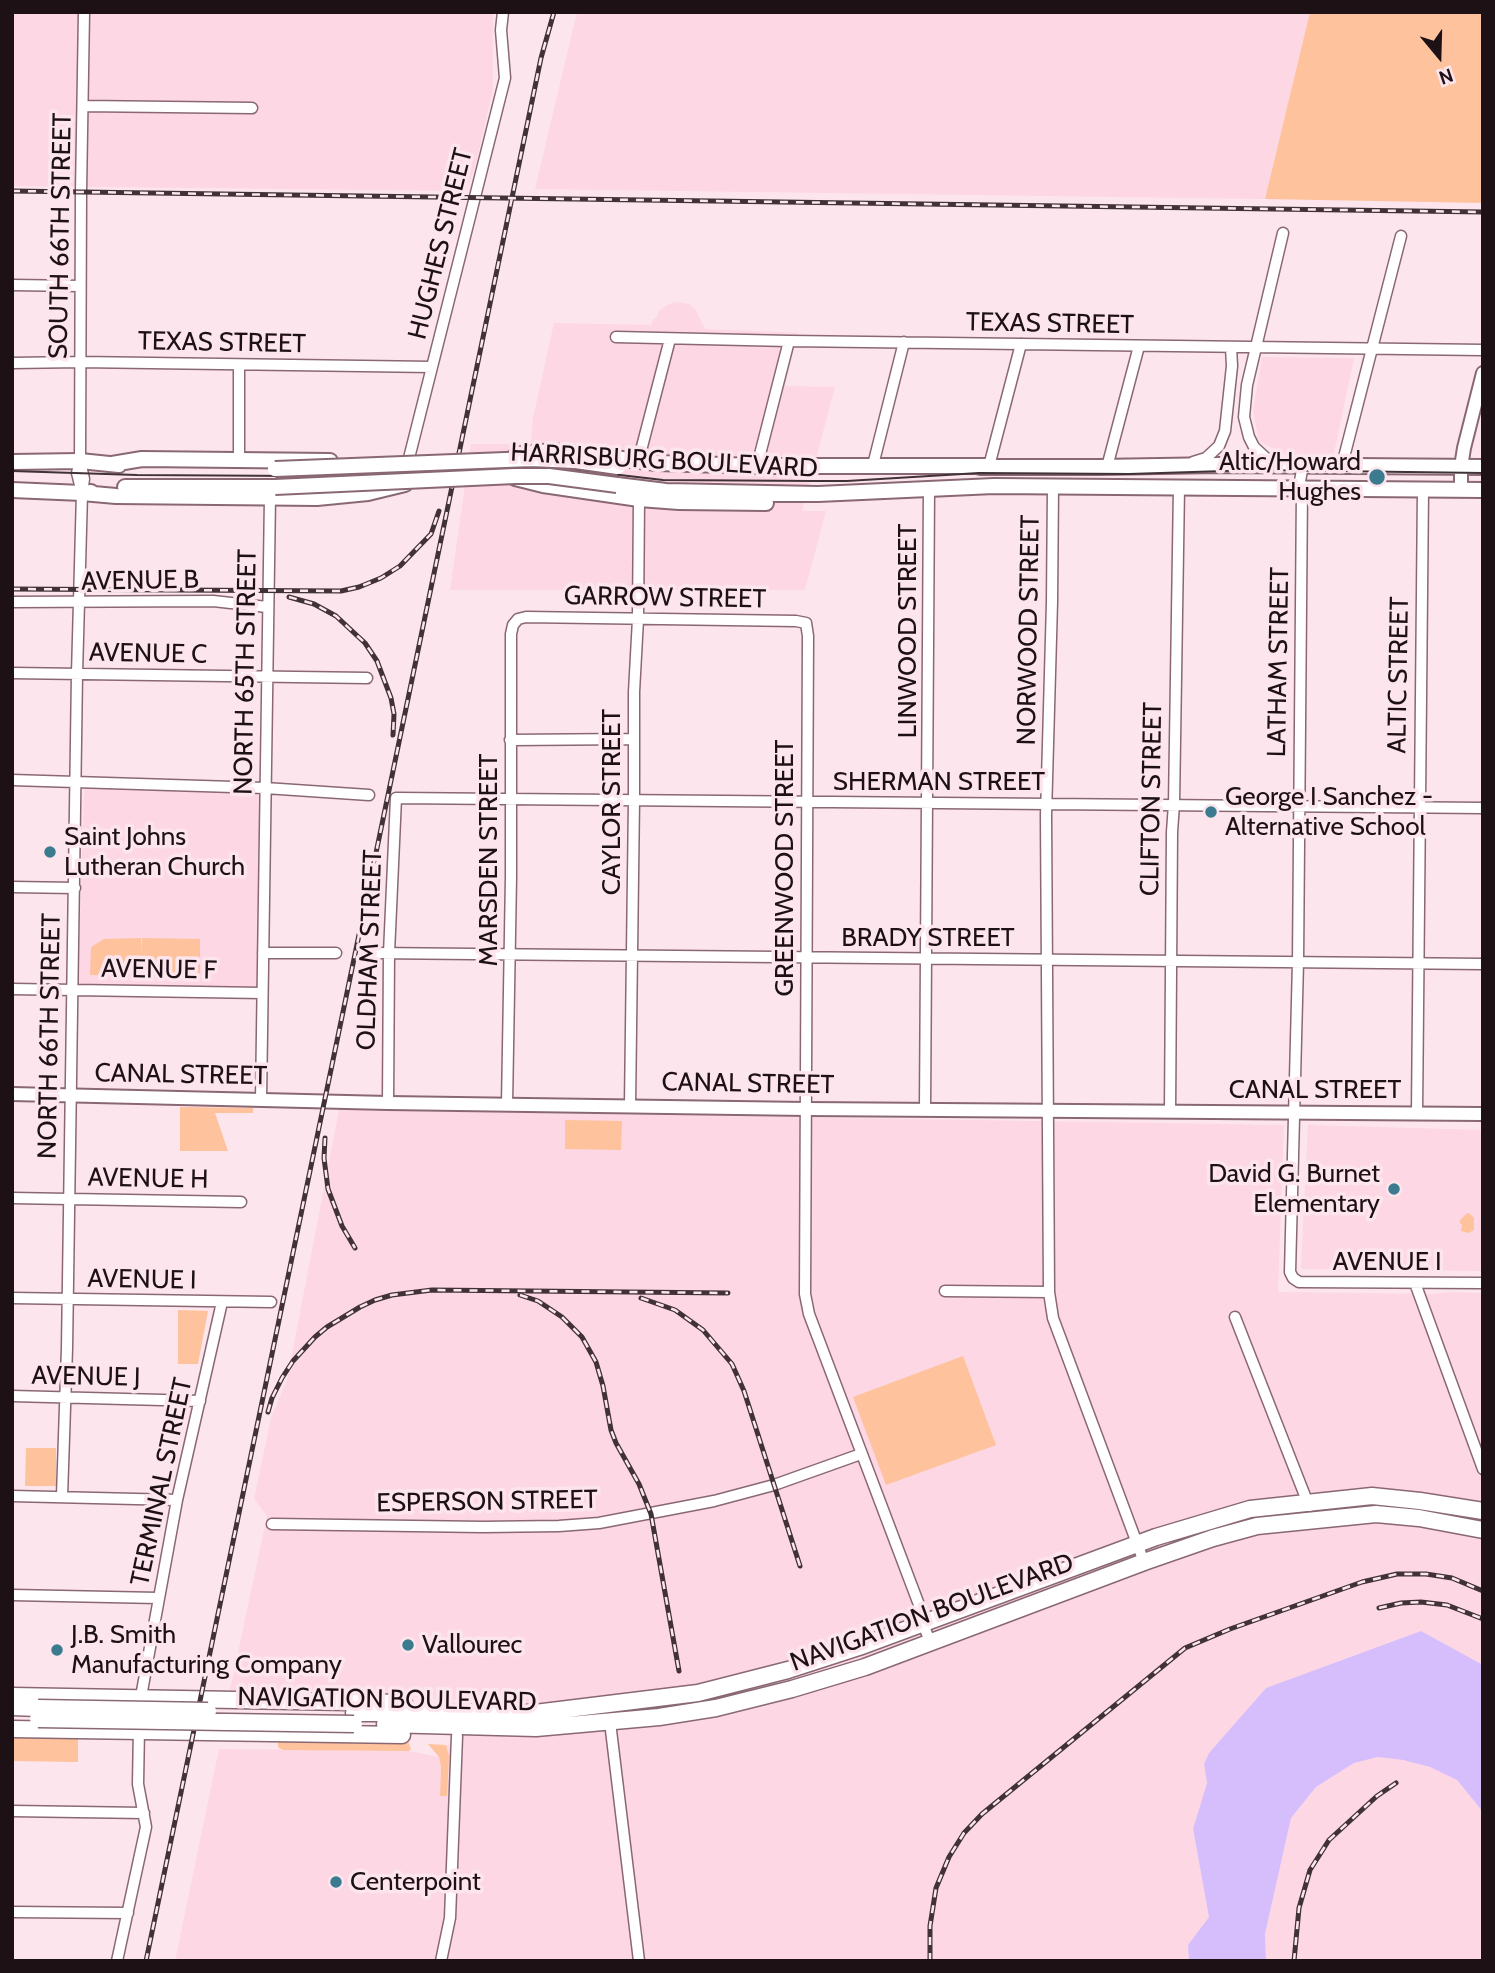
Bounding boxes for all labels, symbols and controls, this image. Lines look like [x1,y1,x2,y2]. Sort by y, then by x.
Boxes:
north arrow [1404,21,1474,91]
text: N [1436,63,1456,89]
street label: SOUTH 66TH STREET [43,113,79,359]
street label: HUGHES STREET [402,145,480,343]
street label: TEXAS STREET [966,307,1134,341]
street label: TEXAS STREET [138,326,306,360]
street label: HARRISBURG BOULEVARD [509,437,819,485]
place label: Altic/Howard Hughes [1219,446,1361,508]
marker: Altic/Howard Hughes [1367,467,1387,487]
street label: NORWOOD STREET [1011,514,1047,746]
street label: LINWOOD STREET [892,524,924,738]
street label: NORTH 65TH STREET [228,549,264,795]
street label: AVENUE B [81,564,199,598]
street label: LATHAM STREET [1262,567,1296,757]
street label: GARROW STREET [563,581,767,615]
street label: ALTIC STREET [1382,596,1416,754]
street label: AVENUE C [89,637,207,671]
street label: CLIFTON STREET [1135,702,1169,896]
street label: CAYLOR STREET [596,709,628,895]
street label: GREENWOOD STREET [769,740,801,996]
street label: MARSDEN STREET [473,754,505,966]
street label: SHERMAN STREET [833,766,1045,798]
place label: George I Sanchez - Alternative School [1225,781,1433,842]
marker: George I Sanchez - Alternative School [1203,804,1219,820]
place label: Saint Johns Lutheran Church [64,821,245,882]
marker: Saint Johns Lutheran Church [42,844,58,860]
street label: OLDHAM STREET [351,849,389,1051]
street label: NORTH 66TH STREET [32,913,68,1159]
street label: BRADY STREET [841,922,1015,954]
street label: AVENUE F [101,953,217,987]
street label: CANAL STREET [94,1058,268,1092]
street label: CANAL STREET [661,1067,835,1101]
street label: CANAL STREET [1229,1074,1401,1106]
place label: David G. Burnet Elementary [1208,1158,1380,1220]
street label: AVENUE H [87,1162,209,1196]
marker: David G. Burnet Elementary [1386,1181,1402,1197]
street label: AVENUE I [1332,1246,1442,1278]
street label: AVENUE I [87,1263,197,1297]
street label: AVENUE J [31,1360,141,1394]
street label: TERMINAL STREET [125,1375,199,1589]
street label: ESPERSON STREET [376,1484,598,1520]
street label: NAVIGATION BOULEVARD [786,1547,1078,1679]
place label: J.B. Smith Manufacturing Company [71,1619,342,1680]
place label: Vallourec [422,1629,522,1661]
marker: Vallourec [400,1637,416,1653]
marker: J.B. Smith Manufacturing Company [49,1642,65,1658]
street label: NAVIGATION BOULEVARD [237,1682,537,1718]
place label: Centerpoint [350,1866,481,1898]
marker: Centerpoint [328,1874,344,1890]

